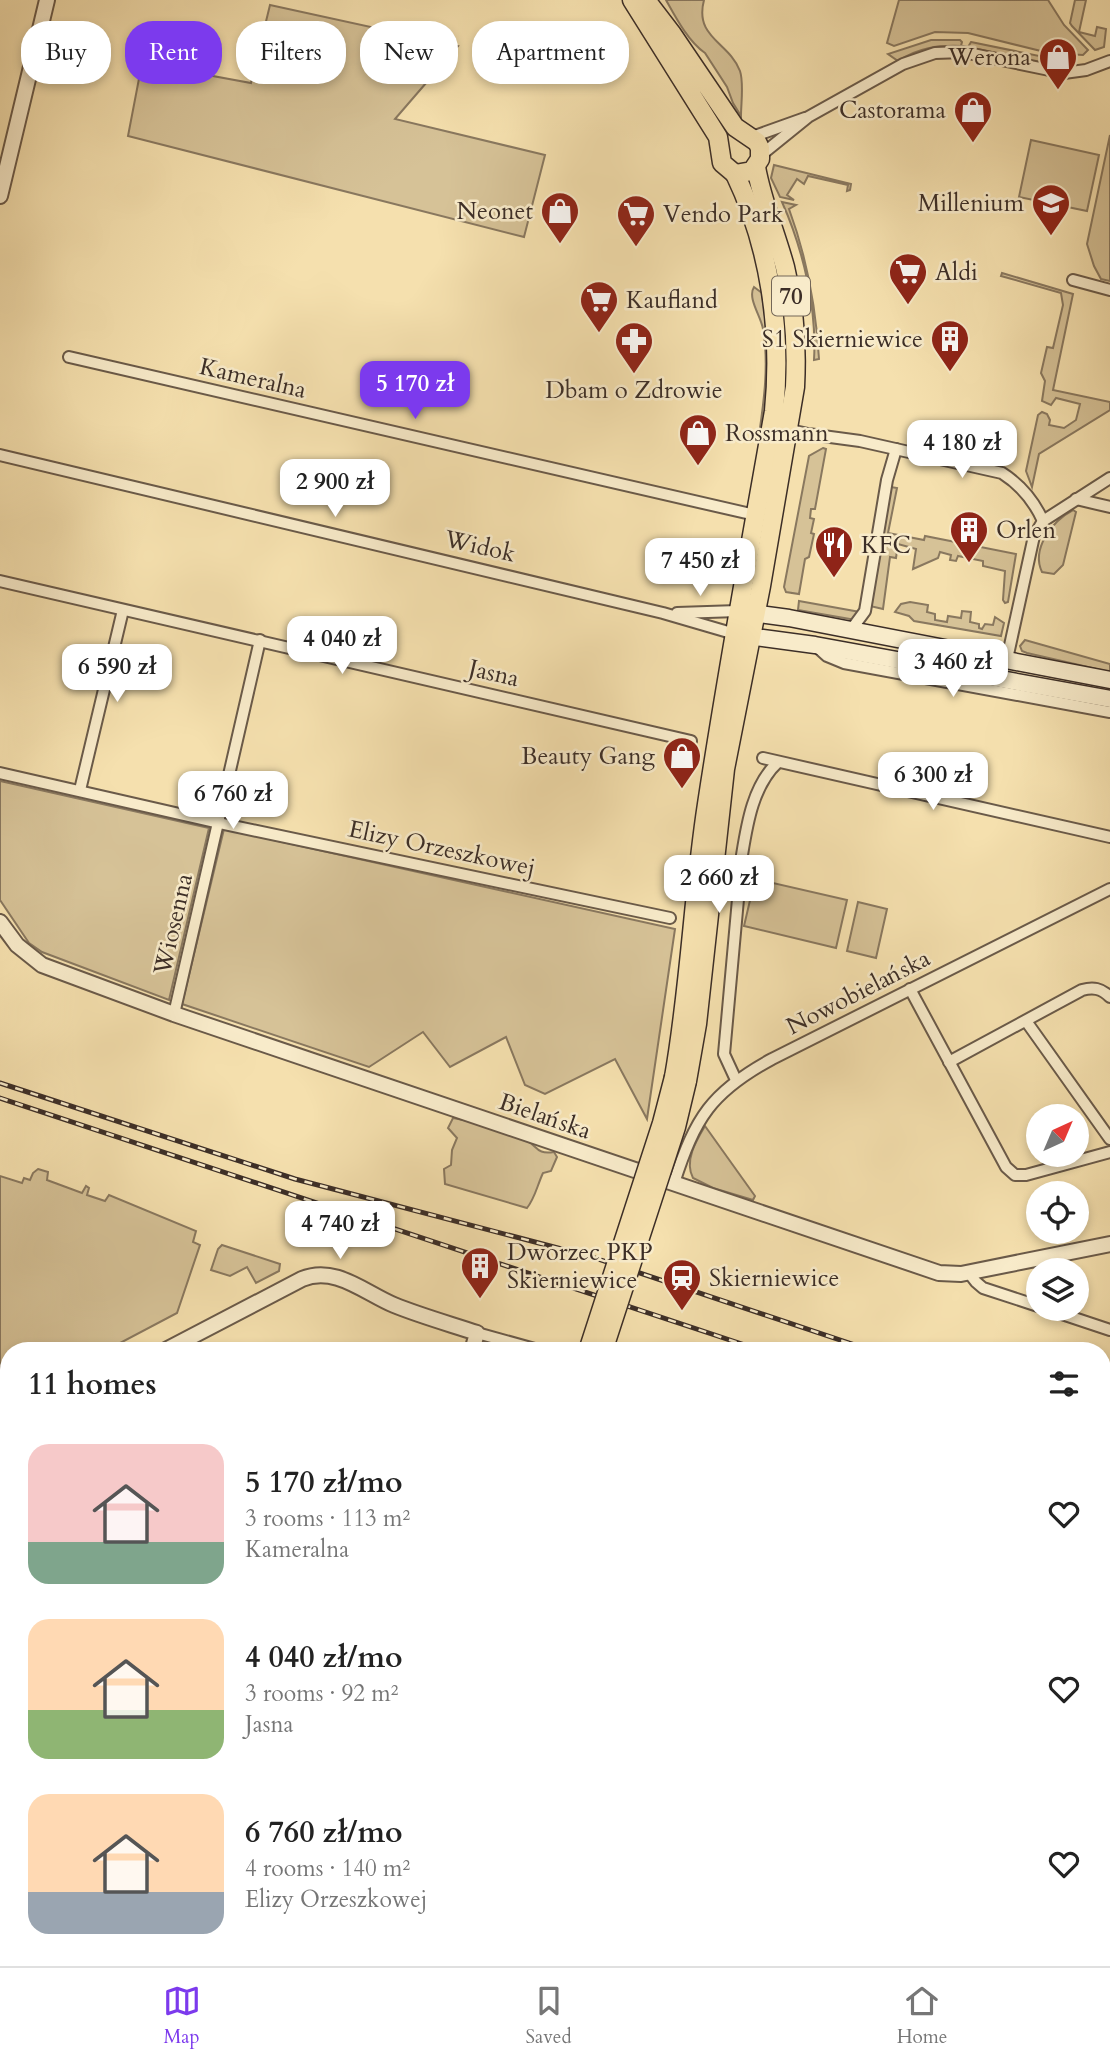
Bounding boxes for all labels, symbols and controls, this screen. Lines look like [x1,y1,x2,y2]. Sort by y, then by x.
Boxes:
chip: Buy [21,21,111,84]
chip: Rent [125,21,222,84]
chip: Filters [236,21,346,84]
chip: New [360,21,458,84]
chip: Apartment [472,21,629,84]
shop icon: Werona [1037,36,1079,91]
place label: Werona [947,41,1032,74]
shop icon: Castorama [952,89,994,144]
place label: Castorama [839,94,947,127]
school or university icon: Millenium [1030,182,1072,237]
place label: Millenium [918,187,1025,220]
shop icon: Neonet [539,190,581,245]
supermarket icon: Vendo Park [615,193,657,248]
place label: Neonet [457,195,533,228]
place label: Vendo Park [663,198,784,231]
supermarket icon: Aldi [887,251,929,306]
place label: Aldi [935,256,978,289]
road number: 70 [772,276,810,316]
supermarket icon: Kaufland [578,279,620,334]
place label: Kaufland [626,284,718,317]
building icon: S1 Skierniewice [929,318,971,373]
pharmacy icon: Dbam o Zdrowie [613,320,655,375]
place label: S1 Skierniewice [762,323,923,356]
street label: Kameralna [196,350,310,407]
pin: 5 170 zł [343,362,487,421]
text: 5 170 zł [376,368,454,399]
place label: Dbam o Zdrowie [545,374,723,407]
shop icon: Rossmann [677,412,719,467]
place label: Rossmann [725,417,829,450]
pin: 4 180 zł [890,420,1034,480]
text: 4 180 zł [923,427,1001,458]
pin: 2 900 zł [263,460,407,519]
text: 2 900 zł [296,466,374,497]
building icon: Orlen [948,509,990,564]
place label: Orlen [996,514,1057,547]
street label: Widok [440,522,519,571]
restaurant icon: KFC [813,524,855,579]
place label: KFC [861,529,911,562]
pin: 7 450 zł [628,538,772,598]
text: 7 450 zł [661,545,739,576]
pin: 4 040 zł [270,616,414,676]
text: 4 040 zł [303,623,381,654]
pin: 3 460 zł [881,640,1025,699]
pin: 6 590 zł [45,644,189,704]
text: 3 460 zł [914,646,992,677]
text: 6 590 zł [78,651,156,682]
street label: Jasna [463,651,523,695]
shop icon: Beauty Gang [661,735,703,790]
place label: Beauty Gang [521,740,656,773]
pin: 6 300 zł [861,752,1005,812]
text: 6 300 zł [894,759,972,790]
pin: 6 760 zł [161,772,305,831]
text: 6 760 zł [194,778,272,809]
street label: Elizy Orzeszkowej [345,813,538,884]
pin: 2 660 zł [647,856,791,915]
text: 2 660 zł [680,862,758,893]
street label: Wiosenna [146,870,201,979]
street label: Nowobielańska [781,942,936,1043]
street label: Bielańska [494,1085,596,1148]
north arrow [1026,1104,1088,1167]
map controls [1026,1104,1089,1321]
button: locate [1026,1181,1089,1244]
pin: 4 740 zł [268,1202,412,1261]
text: 4 740 zł [301,1208,379,1239]
place label: Dworzec PKP Skierniewice [507,1236,653,1297]
building icon: Dworzec PKP Skierniewice [459,1245,501,1300]
station icon: Skierniewice [661,1257,703,1312]
button: layers [1026,1258,1089,1321]
place label: Skierniewice [709,1262,839,1295]
text: 11 homes [28,1364,157,1405]
icon: filters [1045,1365,1083,1403]
text: 5 170 zł/mo [245,1462,403,1503]
icon: home [84,1472,168,1556]
icon: heart [1045,1495,1083,1533]
text: 3 rooms · 113 m² [245,1503,410,1534]
text: Kameralna [245,1534,349,1565]
text: 4 040 zł/mo [245,1637,403,1678]
icon: home [84,1647,168,1731]
icon: heart [1045,1670,1083,1708]
text: 3 rooms · 92 m² [245,1678,398,1709]
text: Jasna [245,1709,293,1740]
text: 6 760 zł/mo [245,1812,403,1853]
icon: home [84,1822,168,1906]
icon: heart [1045,1845,1083,1883]
text: 4 rooms · 140 m² [245,1853,410,1884]
text: Elizy Orzeszkowej [245,1884,427,1915]
tab: Map [163,1982,201,2050]
tab: Saved [526,1982,572,2050]
tab: Home [897,1982,947,2050]

